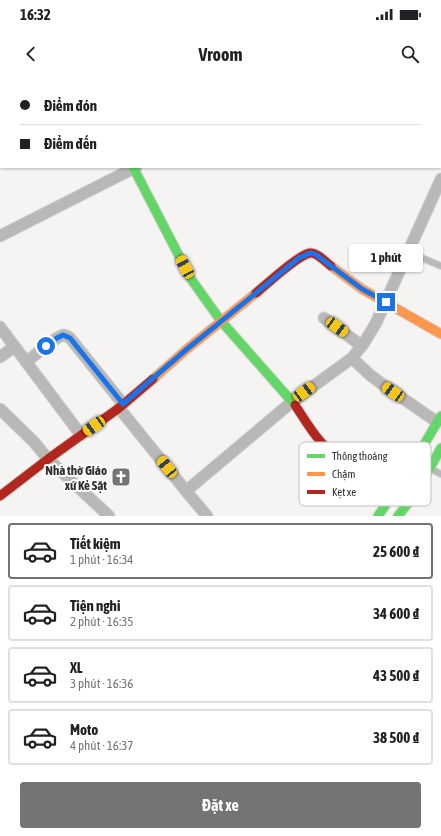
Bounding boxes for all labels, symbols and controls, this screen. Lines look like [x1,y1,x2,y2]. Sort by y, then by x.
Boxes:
text: 16:32 [20,6,51,23]
icon: back [20,43,42,65]
icon: search [399,43,421,65]
text: Vroom [198,44,243,65]
text: Điểm đón [44,97,97,114]
text: Điểm đến [44,135,97,152]
callout: 1 phút [349,244,423,272]
text: 1 phút [371,250,401,265]
car [174,254,196,280]
route end [377,293,395,311]
car [324,315,350,339]
route start [37,337,55,355]
car [291,380,317,404]
car [380,380,406,404]
car [81,414,107,438]
legend [299,442,431,506]
text: Thông thoáng [332,450,388,462]
car [155,454,179,480]
place label: Nhà thờ Giáo xứ Kẻ Sặt [45,463,107,493]
church icon: Nhà thờ Giáo xứ Kẻ Sặt [110,466,132,488]
text: Chậm [332,468,355,481]
text: Kẹt xe [332,486,356,499]
icon: car [22,533,58,569]
text: Tiết kiệm [70,535,121,552]
text: 25 600 ₫ [373,543,419,560]
text: 1 phút · 16:34 [70,552,133,567]
icon: car [22,595,58,631]
text: Tiện nghi [70,597,120,614]
text: 34 600 ₫ [373,605,419,622]
text: 2 phút · 16:35 [70,614,133,629]
icon: car [22,657,58,693]
text: XL [70,659,83,676]
text: 43 500 ₫ [373,667,419,684]
text: 3 phút · 16:36 [70,676,133,691]
icon: car [22,719,58,755]
text: Moto [70,721,98,738]
text: 38 500 ₫ [373,729,419,746]
text: 4 phút · 16:37 [70,738,133,753]
button: Đặt xe [20,782,421,828]

